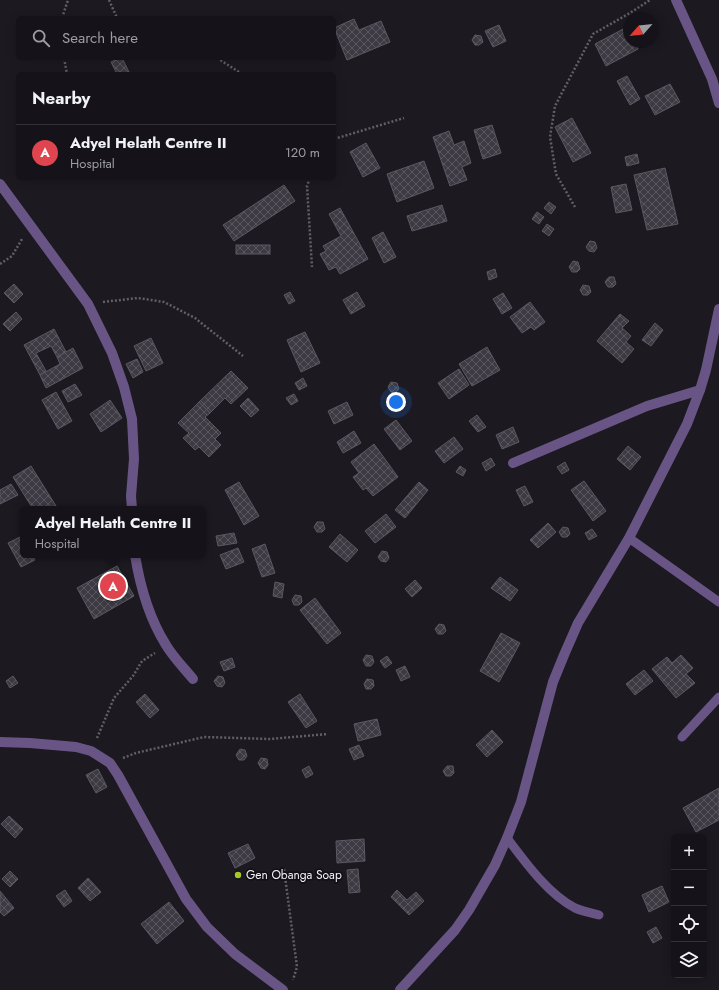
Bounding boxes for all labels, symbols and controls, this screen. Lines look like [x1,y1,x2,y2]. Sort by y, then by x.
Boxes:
north arrow [623,12,659,48]
search box [16,16,336,60]
icon: search [30,27,52,49]
text: Search here [62,27,138,49]
text: Nearby [32,86,90,110]
text: Adyel Helath Centre II [70,132,226,154]
text: A [40,143,50,162]
text: 120 m [285,143,320,162]
text: Hospital [70,154,115,173]
your location [386,392,406,412]
popup [20,506,206,558]
text: Adyel Helath Centre II [35,512,191,534]
text: Hospital [35,534,80,553]
pin: A [100,571,126,601]
map controls [671,834,707,978]
button: + [671,834,707,870]
place label: Gen Obanga Soap [246,866,342,884]
marker: Gen Obanga Soap [233,870,243,880]
button: − [671,870,707,906]
button: locate [671,906,707,942]
button: layers [671,942,707,978]

